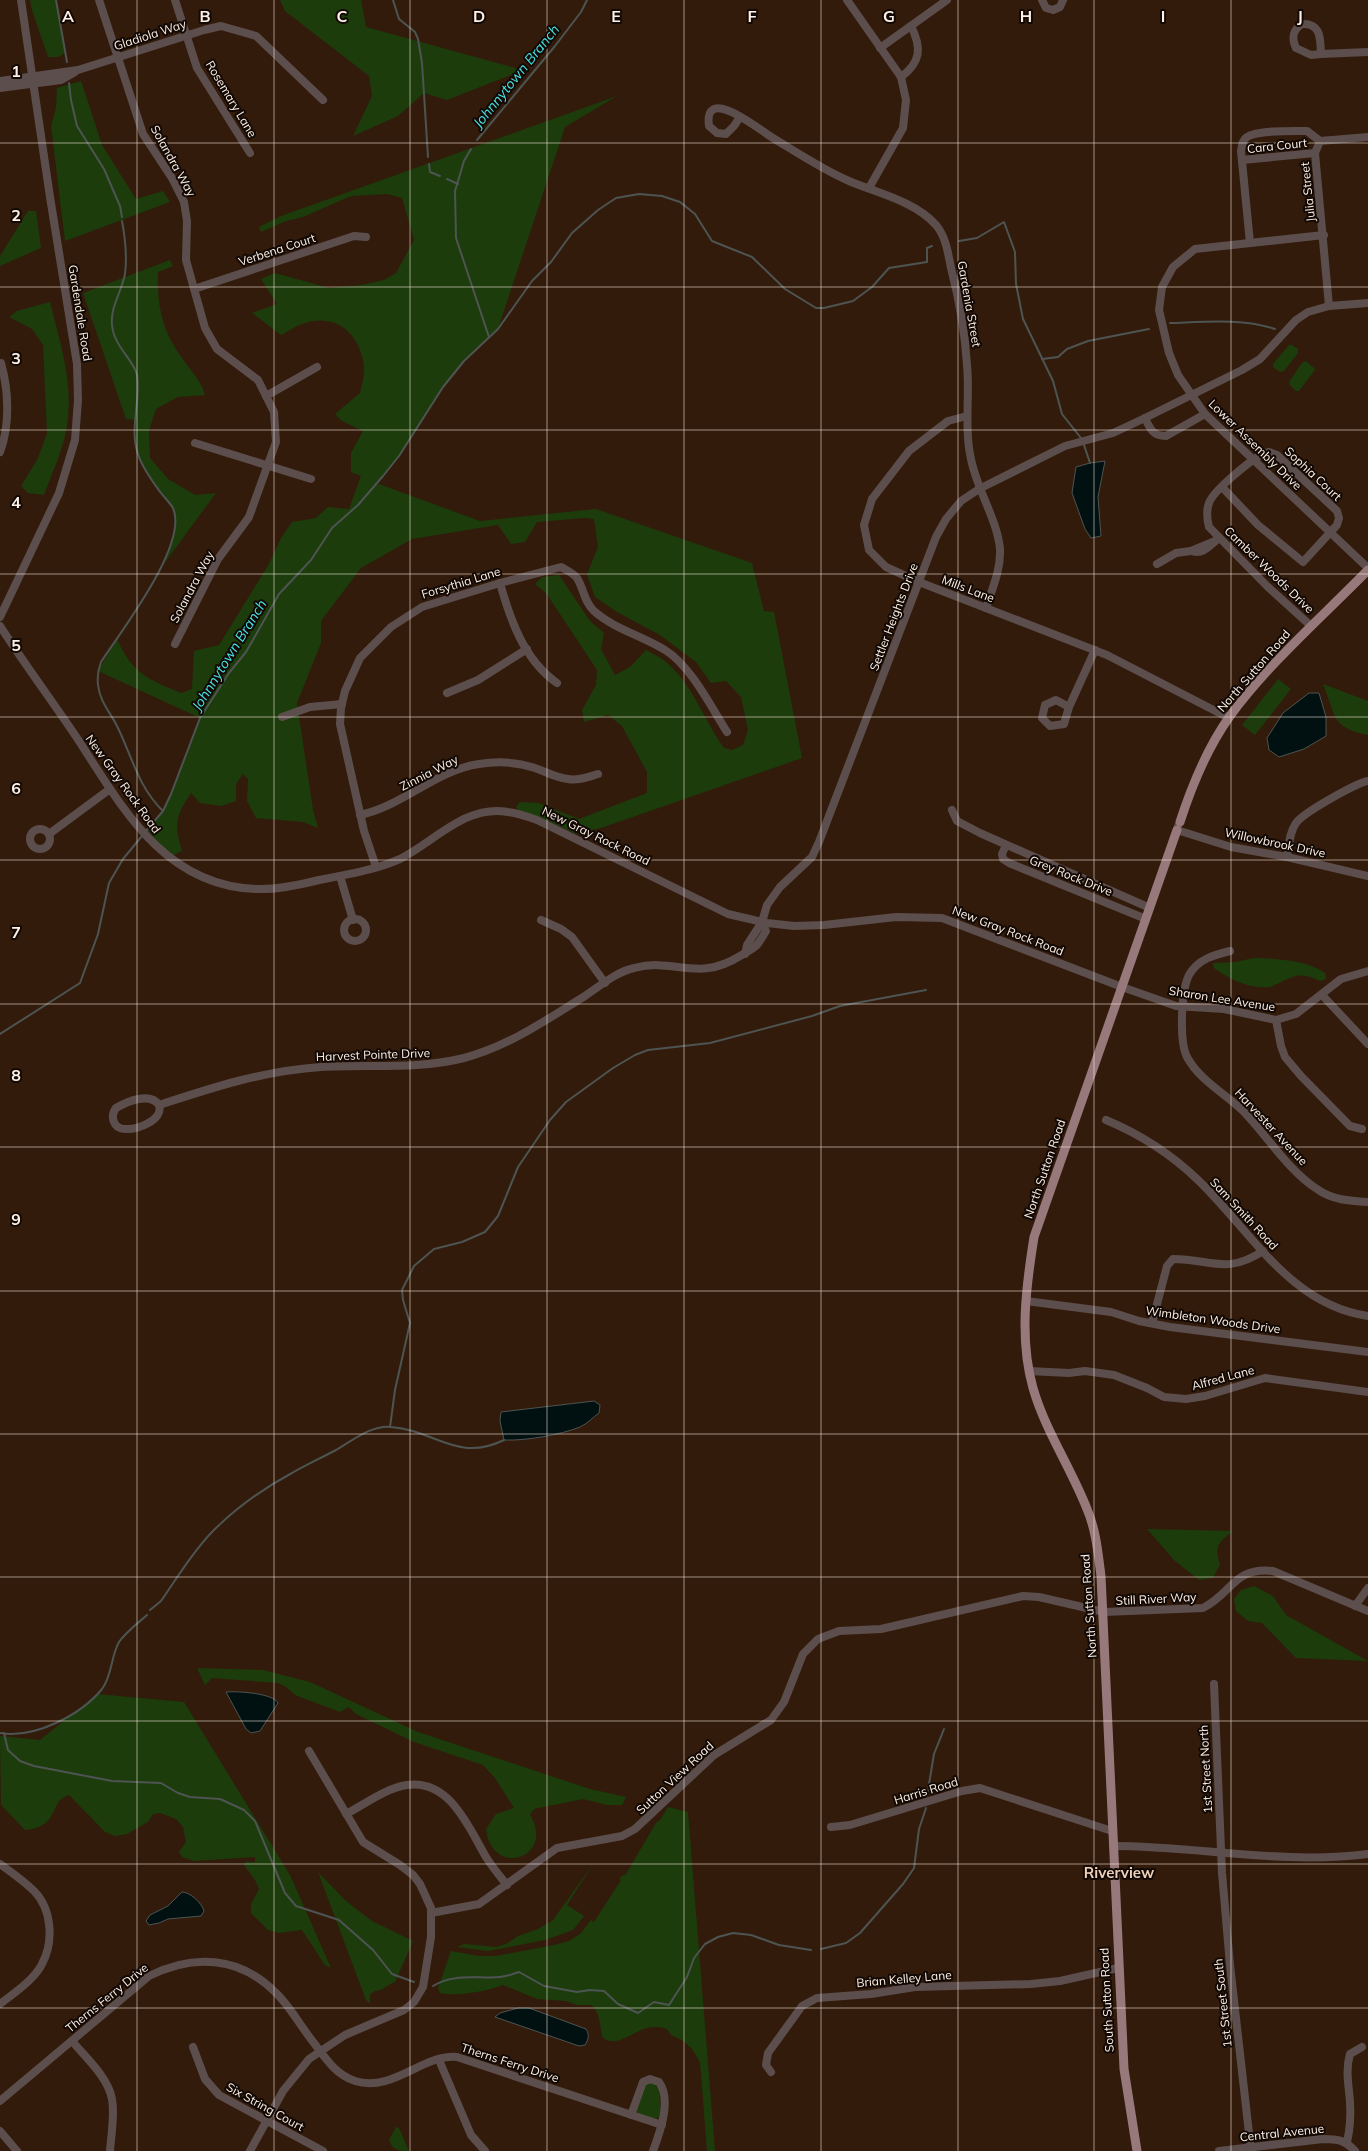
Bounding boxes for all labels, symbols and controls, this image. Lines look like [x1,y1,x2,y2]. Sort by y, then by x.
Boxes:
text: A [62,6,74,26]
text: B [199,6,211,26]
text: C [337,6,348,26]
text: D [473,6,485,26]
text: E [611,6,621,26]
text: F [747,6,757,26]
text: G [883,6,895,26]
text: H [1020,6,1032,26]
text: I [1161,6,1165,26]
text: J [1297,6,1303,26]
street label: Gladiola Way [112,16,188,53]
water label: Johnnytown Branch [468,21,563,132]
street label: Rosemary Lane [203,58,260,140]
text: 1 [11,61,21,81]
street label: Solandra Way [148,122,200,200]
street label: Cara Court [1246,135,1308,156]
street label: Julia Street [1297,161,1318,223]
text: 2 [11,205,21,225]
street label: Verbena Court [236,230,317,269]
street label: Gardenia Street [955,260,984,348]
street label: Gardendale Road [65,264,96,362]
text: 3 [11,348,21,368]
street label: Lower Assembly Drive [1206,396,1305,493]
street label: Sophia Court [1282,444,1345,504]
text: 4 [11,492,21,512]
street label: Camber Woods Drive [1221,523,1317,616]
street label: Solandra Way [166,548,217,625]
street label: Settler Heights Drive [866,561,921,673]
street label: Forsythia Lane [420,563,502,602]
street label: Mills Lane [940,572,997,605]
water label: Johnnytown Branch [187,596,270,715]
street label: North Sutton Road [1214,627,1293,715]
text: 5 [11,635,21,655]
street label: New Gray Rock Road [83,731,164,836]
street label: Zinnia Way [397,751,461,794]
text: 6 [11,778,21,798]
street label: New Gray Rock Road [540,803,653,868]
street label: Willowbrook Drive [1223,825,1327,861]
street label: Grey Rock Drive [1027,852,1115,899]
street label: New Gray Rock Road [950,902,1066,959]
text: 7 [11,922,21,942]
street label: Sharon Lee Avenue [1168,983,1276,1014]
street label: Harvest Pointe Drive [316,1045,430,1064]
text: 8 [11,1065,21,1085]
street label: Harvester Avenue [1232,1085,1311,1168]
street label: North Sutton Road [1021,1117,1069,1220]
street label: Sam Smith Road [1207,1175,1282,1253]
text: 9 [11,1209,21,1229]
street label: Wimbleton Woods Drive [1145,1303,1281,1336]
street label: Alfred Lane [1190,1362,1256,1393]
street label: North Sutton Road [1077,1554,1100,1658]
street label: Still River Way [1115,1589,1197,1608]
street label: 1st Street North [1196,1724,1215,1814]
street label: Sutton View Road [633,1738,716,1817]
street label: Harris Road [892,1774,960,1807]
district label: Riverview [1084,1863,1155,1882]
street label: South Sutton Road [1096,1947,1117,2053]
street label: 1st Street South [1210,1958,1235,2048]
street label: Therns Ferry Drive [62,1960,151,2036]
street label: Brian Kelley Lane [856,1967,952,1990]
street label: Therns Ferry Drive [459,2040,561,2085]
street label: Six String Court [224,2079,307,2134]
street label: Central Avenue [1239,2121,1325,2144]

